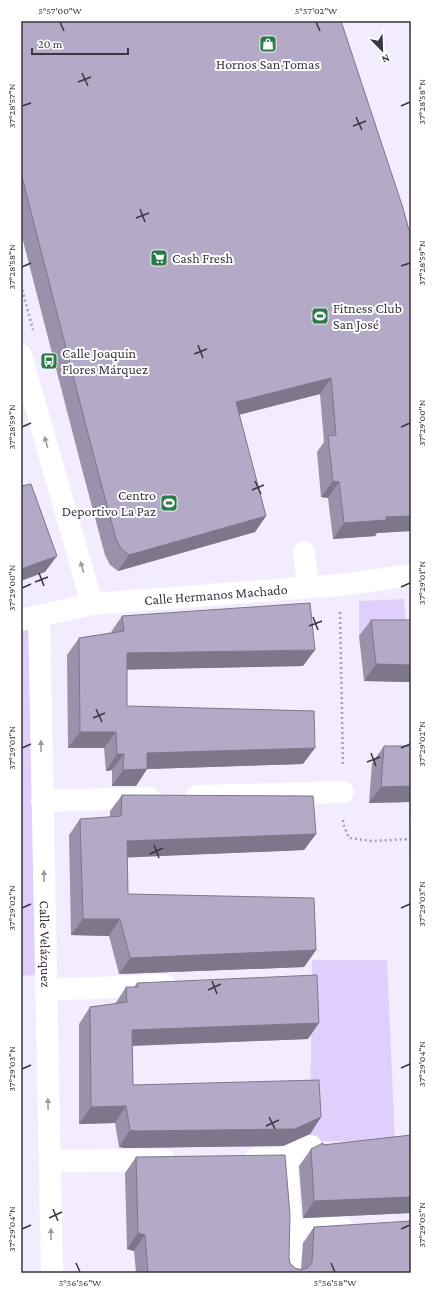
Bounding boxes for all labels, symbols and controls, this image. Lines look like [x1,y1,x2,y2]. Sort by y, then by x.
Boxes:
text: 5°57'00"W [38,5,83,16]
text: 5°57'02"W [295,5,338,16]
scale bar [32,30,128,56]
north arrow [362,30,402,70]
shop icon: Hornos San Tomas [258,34,278,54]
text: 20 m [38,37,63,51]
text: N [380,52,392,66]
place label: Hornos San Tomas [216,56,320,72]
text: 37°28'58"N [416,79,427,125]
text: 37°28'57"N [6,83,17,128]
text: 37°28'59"N [416,240,427,286]
text: 37°28'58"N [6,244,17,290]
supermarket icon: Cash Fresh [149,248,169,268]
place label: Cash Fresh [172,250,233,266]
place label: Fitness Club San José [333,300,402,332]
sports icon: Fitness Club San José [310,306,330,326]
place label: Calle Joaquin Flores Márquez [62,345,148,377]
bus stop icon: Calle Joaquin Flores Márquez [39,351,59,371]
text: 37°29'00"N [416,399,427,446]
text: 37°28'59"N [6,404,17,450]
one-way arrow [43,436,49,448]
place label: Centro Deportivo La Paz [62,487,156,519]
sports icon: Centro Deportivo La Paz [159,493,179,513]
one-way arrow [78,561,84,573]
text: 37°29'01"N [416,561,427,605]
text: 37°29'00"N [6,564,17,611]
street label: Calle Hermanos Machado [144,581,288,608]
text: 37°29'02"N [416,721,427,767]
text: 37°29'01"N [6,726,17,770]
one-way arrow [38,739,44,752]
one-way arrow [41,869,47,882]
text: 37°29'03"N [416,881,427,927]
text: 37°29'02"N [6,885,17,931]
street label: Calle Velázquez [37,900,54,988]
text: 37°29'04"N [416,1041,427,1087]
text: 37°29'03"N [6,1046,17,1092]
one-way arrow [45,1097,51,1110]
text: 37°29'05"N [416,1202,427,1248]
text: 37°29'04"N [6,1206,17,1252]
one-way arrow [48,1227,54,1240]
text: 5°56'56"W [59,1277,102,1288]
text: 5°56'58"W [314,1277,357,1288]

